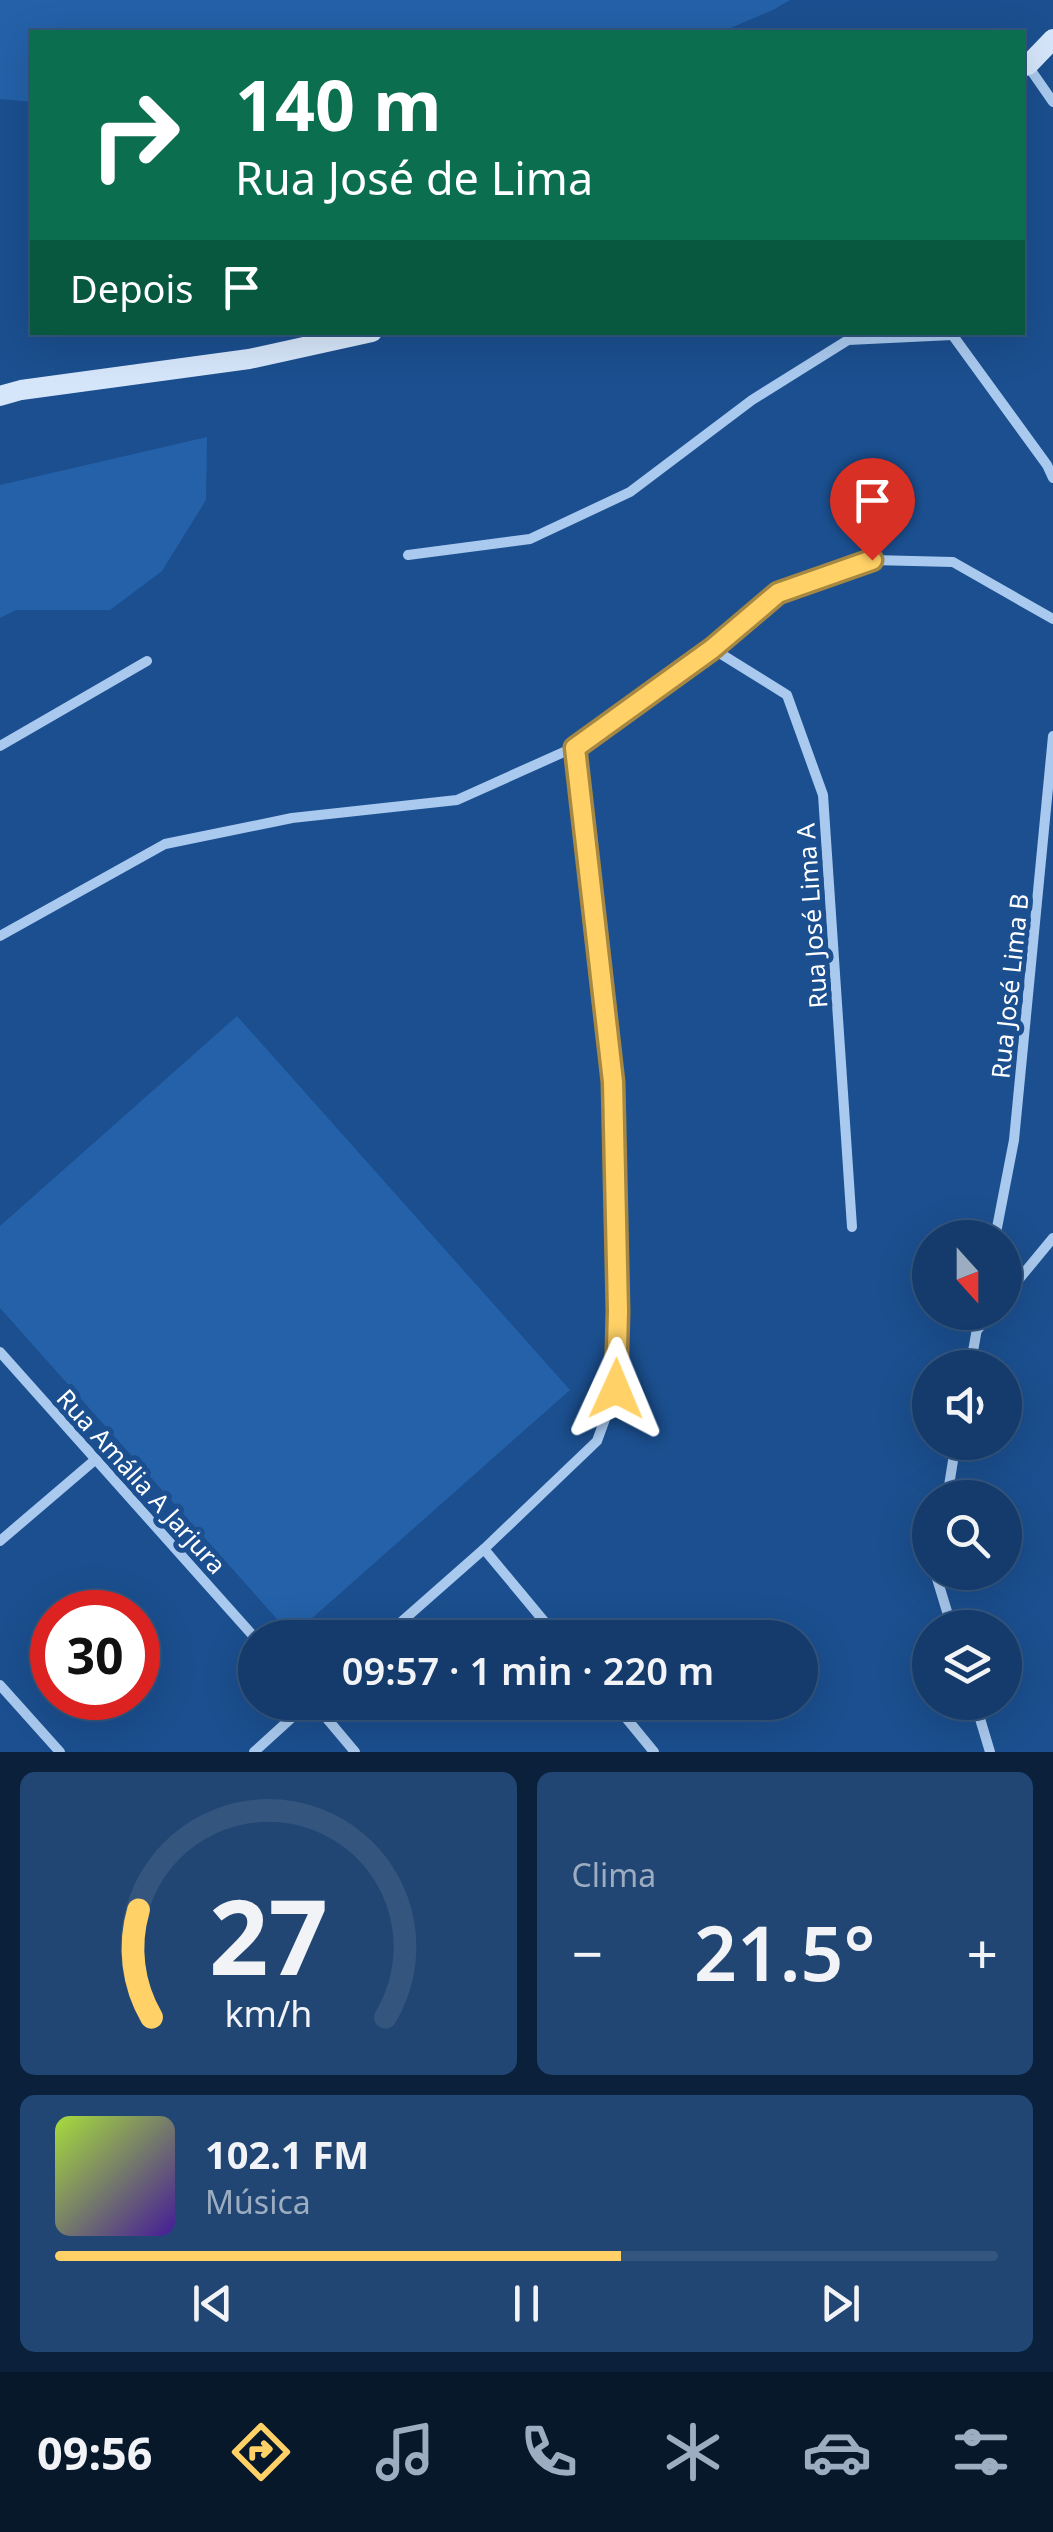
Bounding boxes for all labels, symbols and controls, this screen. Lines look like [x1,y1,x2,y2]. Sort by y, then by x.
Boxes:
text: 140 m [235,56,442,152]
icon: right [70,70,200,200]
text: Rua José de Lima [235,147,593,208]
icon: arrive [214,260,269,315]
text: Depois [70,262,194,314]
pin [830,458,915,561]
icon: arrive [845,473,900,528]
street label: Rua José Lima A [788,822,834,1010]
street label: Rua José Lima B [982,892,1036,1080]
north arrow [912,1220,1022,1330]
map controls [912,1220,1022,1720]
position arrow [564,1337,668,1441]
button: sound [912,1350,1022,1460]
street label: Rua Amália A Jarjura [50,1381,234,1581]
button: search [912,1480,1022,1590]
speed limit sign: 30 [30,1590,160,1720]
button: layers [912,1610,1022,1720]
text: 09:57 · 1 min · 220 m [342,1644,714,1696]
text: Clima [572,1853,656,1896]
text: 27 [209,1864,328,2005]
text: 21.5° [694,1901,875,2003]
text: − [572,1915,603,1990]
text: + [967,1915,998,1990]
text: km/h [224,1989,312,2037]
text: 102.1 FM [205,2128,369,2180]
text: Música [205,2180,311,2223]
icon: previous [185,2276,240,2331]
icon: pause [499,2276,554,2331]
icon: next [813,2276,868,2331]
icon: directions [226,2417,296,2487]
icon: music [370,2417,440,2487]
icon: phone [514,2417,584,2487]
icon: climate [658,2417,728,2487]
icon: car [802,2417,872,2487]
icon: filters [946,2417,1016,2487]
text: 09:56 [37,2422,153,2483]

